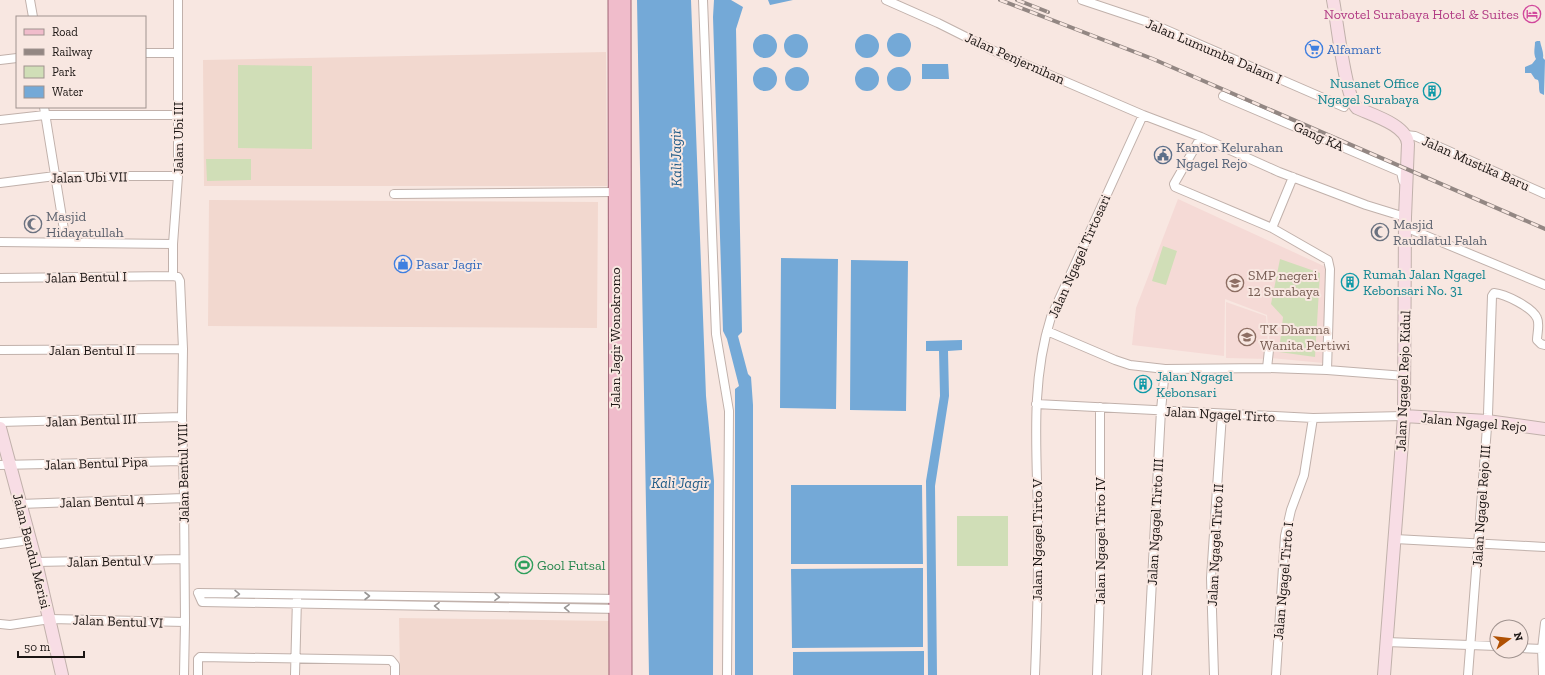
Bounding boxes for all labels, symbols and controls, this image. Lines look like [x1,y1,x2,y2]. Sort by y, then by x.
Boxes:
hotel icon: Novotel Surabaya Hotel & Suites [1522,4,1542,24]
place label: Novotel Surabaya Hotel & Suites [1324,6,1519,23]
street label: Jalan Lumumba Dalam I [1143,15,1284,88]
legend [16,16,146,108]
text: Road [52,25,78,39]
street label: Jalan Penjernihan [962,29,1067,88]
supermarket icon: Alfamart [1304,39,1324,59]
place label: Alfamart [1327,41,1382,58]
text: Railway [52,45,93,59]
text: Park [52,65,77,79]
place label: Nusanet Office Ngagel Surabaya [1318,75,1419,108]
building icon: Nusanet Office Ngagel Surabaya [1422,81,1442,101]
text: Water [52,85,84,99]
street label: Jalan Ubi III [170,102,187,174]
street label: Gang KA [1291,118,1347,155]
water label: Kali Jagir [666,128,686,187]
street label: Jalan Mustika Baru [1419,132,1532,195]
place label: Kantor Kelurahan Ngagel Rejo [1176,139,1283,172]
public building icon: Kantor Kelurahan Ngagel Rejo [1153,145,1173,165]
street label: Jalan Ubi VII [51,168,128,187]
street label: Jalan Ngagel Tirtosari [1045,192,1114,321]
place label: Masjid Hidayatullah [46,208,124,241]
mosque icon: Masjid Hidayatullah [23,214,43,234]
place label: Masjid Raudlatul Falah [1393,216,1487,249]
mosque icon: Masjid Raudlatul Falah [1370,222,1390,242]
shop icon: Pasar Jagir [393,254,413,274]
place label: Pasar Jagir [416,256,483,273]
place label: Rumah Jalan Ngagel Kebonsari No. 31 [1363,266,1486,299]
street label: Jalan Jagir Wonokromo [607,267,624,409]
place label: SMP negeri 12 Surabaya [1248,267,1320,300]
street label: Jalan Bentul I [45,268,127,287]
building icon: Rumah Jalan Ngagel Kebonsari No. 31 [1340,272,1360,292]
school or university icon: SMP negeri 12 Surabaya [1225,273,1245,293]
street label: Jalan Ngagel Rejo Kidul [1393,310,1414,452]
place label: TK Dharma Wanita Pertiwi [1260,321,1350,354]
school or university icon: TK Dharma Wanita Pertiwi [1237,327,1257,347]
street label: Jalan Bentul II [49,342,135,359]
place label: Jalan Ngagel Kebonsari [1156,368,1233,401]
building icon: Jalan Ngagel Kebonsari [1133,374,1153,394]
street label: Jalan Ngagel Tirto [1164,403,1276,426]
street label: Jalan Ngagel Rejo [1421,409,1527,436]
street label: Jalan Bentul III [45,410,137,431]
street label: Jalan Bentul VIII [174,423,193,523]
street label: Jalan Ngagel Rejo III [1469,444,1494,568]
street label: Jalan Bentul Pipa [44,453,148,474]
street label: Jalan Ngagel Tirto III [1144,458,1167,586]
water label: Kali Jagir [651,474,710,492]
street label: Jalan Ngagel Tirto IV [1092,476,1109,605]
street label: Jalan Ngagel Tirto V [1029,478,1046,601]
street label: Jalan Ngagel Tirto II [1204,483,1227,607]
street label: Jalan Bendul Merisi [9,492,54,611]
street label: Jalan Bentul 4 [59,492,145,511]
street label: Jalan Ngagel Tirto I [1270,521,1297,641]
street label: Jalan Bentul V [67,552,154,571]
sports icon: Gool Futsal [514,555,534,575]
place label: Gool Futsal [537,557,606,574]
one-way arrow [234,590,240,598]
one-way arrow [364,592,370,600]
one-way arrow [494,593,500,601]
one-way arrow [434,601,440,610]
one-way arrow [564,604,570,612]
street label: Jalan Bentul VI [72,611,164,632]
north arrow [1489,619,1529,659]
text: N [1511,631,1526,643]
scale bar [18,633,84,659]
text: 50 m [24,640,51,654]

